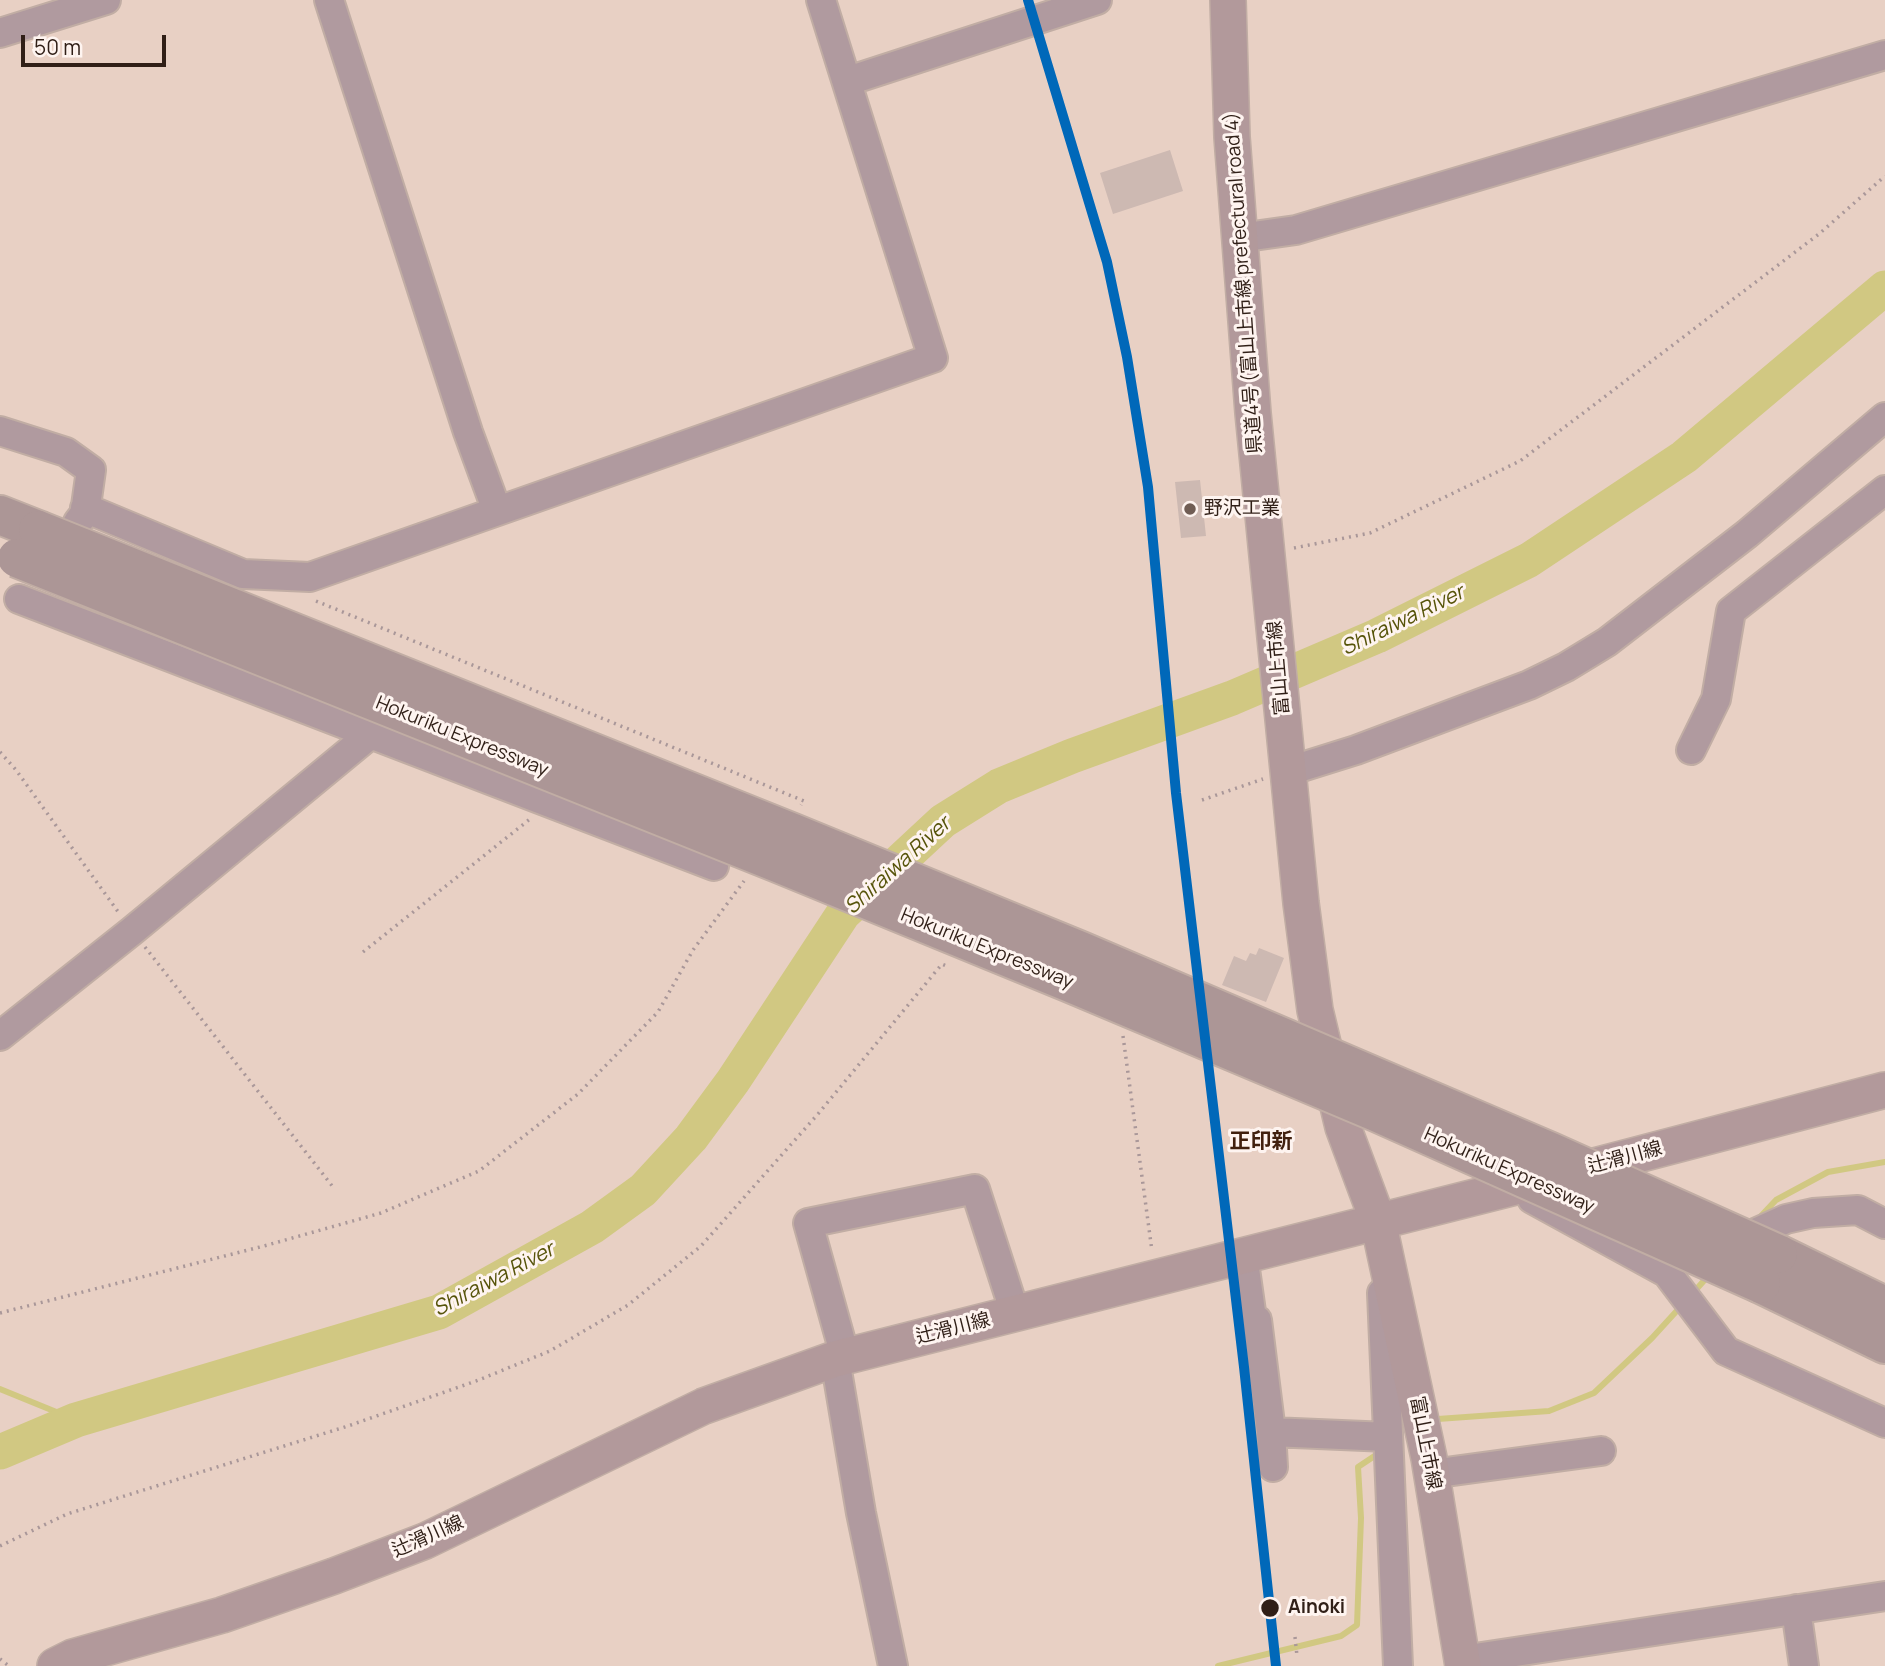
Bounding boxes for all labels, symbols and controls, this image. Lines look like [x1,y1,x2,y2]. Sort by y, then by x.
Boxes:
scale bar [24,21,170,65]
text: 50 m [34,33,81,61]
street label: 県道4号 (富山上市線 prefectural road 4) [1221,112,1267,454]
place label: 野沢工業 [1204,498,1280,520]
marker: 野沢工業 [1182,501,1198,517]
water label: Shiraiwa River [1337,580,1469,662]
street label: 富山上市線 [1264,620,1294,716]
street label: Hokuriku Expressway [372,692,552,782]
water label: Shiraiwa River [840,812,956,920]
street label: Hokuriku Expressway [897,904,1077,994]
street label: Hokuriku Expressway [1420,1123,1598,1219]
district label: 正印新 [1230,1129,1292,1155]
street label: 辻滑川線 [1585,1137,1665,1179]
water label: Shiraiwa River [429,1238,559,1322]
street label: 辻滑川線 [913,1309,993,1349]
street label: 富山上市線 [1405,1394,1445,1492]
street label: 辻滑川線 [389,1511,467,1563]
marker: Ainoki [1259,1597,1281,1619]
place label: Ainoki [1288,1597,1345,1619]

